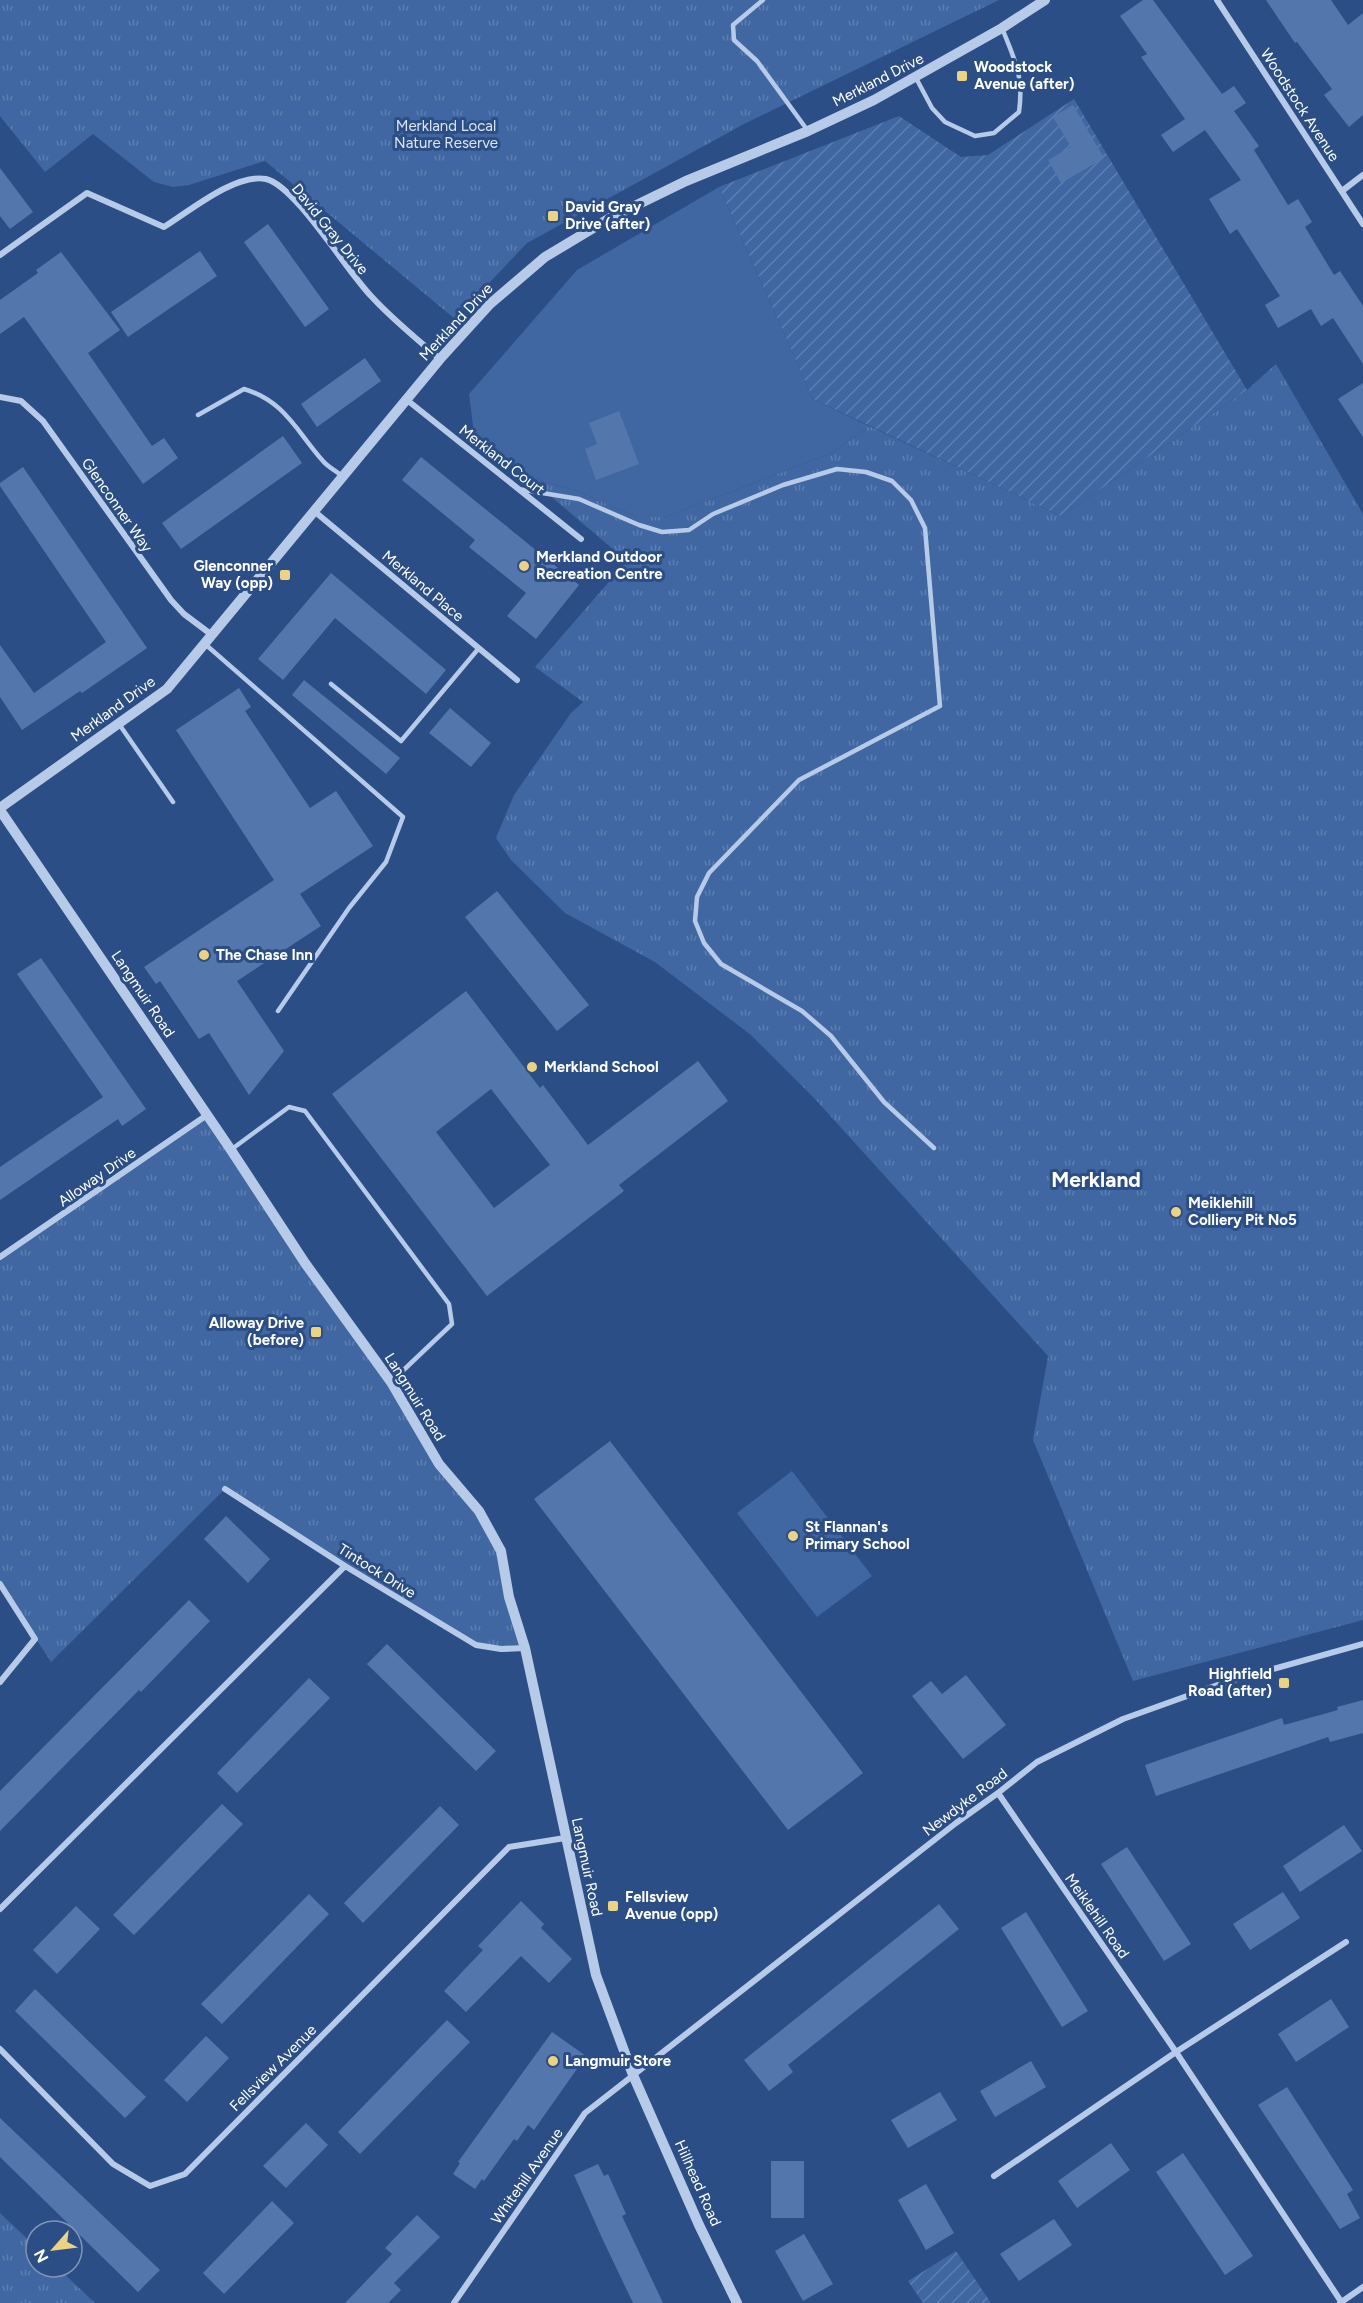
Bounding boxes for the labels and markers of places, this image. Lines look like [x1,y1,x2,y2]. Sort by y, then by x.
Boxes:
place label: Woodstock Avenue (after) [974,58,1075,93]
marker: Woodstock Avenue (after) [955,69,969,83]
place label: David Gray Drive (after) [565,198,650,233]
marker: David Gray Drive (after) [546,209,560,223]
place label: Merkland Outdoor Recreation Centre [536,548,663,583]
place label: Glenconner Way (opp) [193,557,273,592]
marker: Merkland Outdoor Recreation Centre [517,559,531,573]
marker: Glenconner Way (opp) [278,568,292,582]
place label: The Chase Inn [216,946,313,964]
marker: The Chase Inn [197,948,211,962]
place label: Merkland School [544,1058,659,1076]
marker: Merkland School [525,1060,539,1074]
place label: Meiklehill Colliery Pit No5 [1188,1194,1297,1229]
marker: Meiklehill Colliery Pit No5 [1169,1205,1183,1219]
place label: Alloway Drive (before) [209,1314,305,1349]
marker: Alloway Drive (before) [309,1325,323,1339]
place label: St Flannan's Primary School [805,1518,910,1553]
marker: St Flannan's Primary School [786,1529,800,1543]
place label: Highfield Road (after) [1188,1665,1272,1700]
marker: Highfield Road (after) [1277,1676,1291,1690]
place label: Fellsview Avenue (opp) [625,1888,719,1923]
marker: Fellsview Avenue (opp) [606,1899,620,1913]
place label: Langmuir Store [565,2052,672,2070]
marker: Langmuir Store [546,2054,560,2068]

